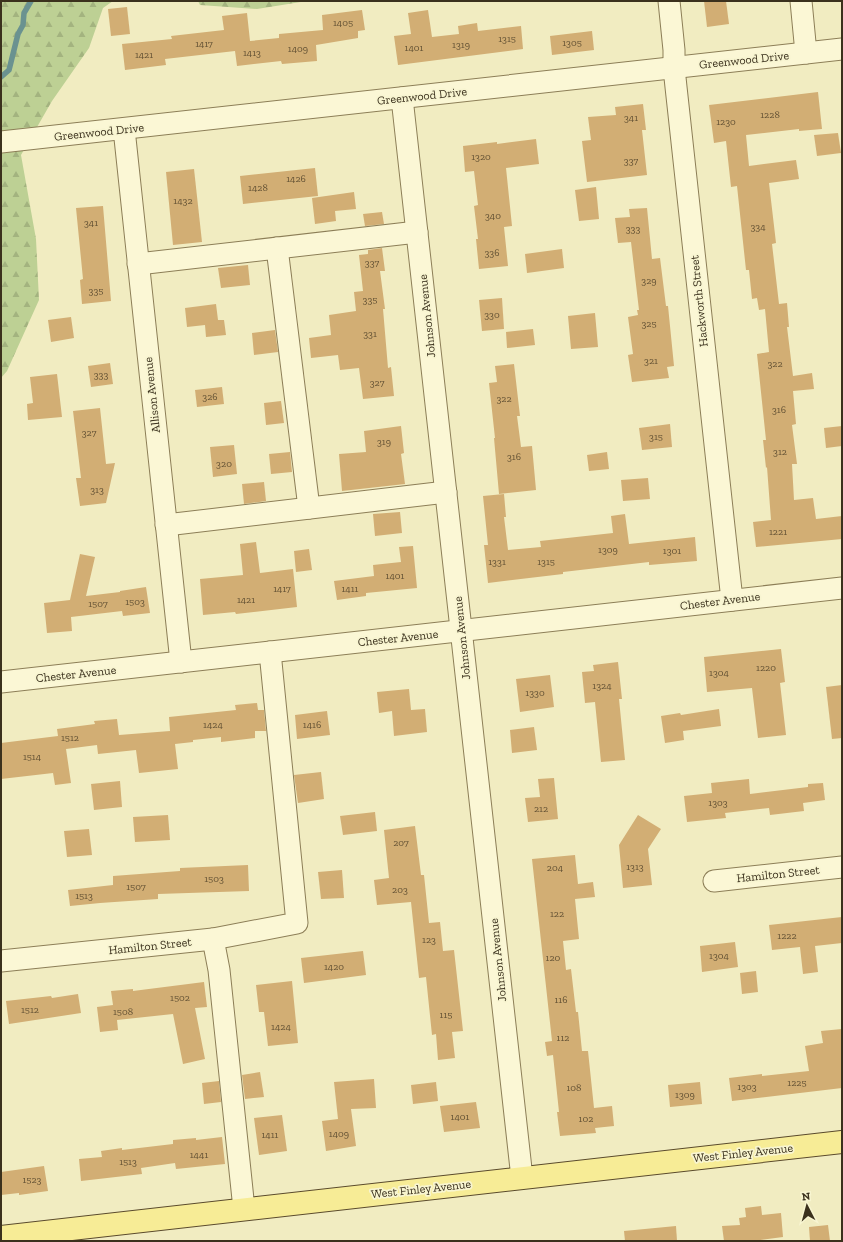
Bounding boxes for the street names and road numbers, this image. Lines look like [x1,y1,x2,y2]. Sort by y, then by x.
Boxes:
street label: Greenwood Drive [698,48,790,72]
street label: Greenwood Drive [376,84,468,108]
street label: Greenwood Drive [53,120,145,144]
street label: Hackworth Street [687,254,711,348]
street label: Johnson Avenue [416,273,438,358]
street label: Allison Avenue [141,356,163,434]
street label: Chester Avenue [679,589,761,613]
street label: Johnson Avenue [451,595,473,680]
street label: Chester Avenue [357,627,439,649]
street label: Chester Avenue [35,663,117,685]
street label: Hamilton Street [736,863,821,885]
street label: Johnson Avenue [487,917,509,1002]
street label: Hamilton Street [108,935,193,957]
street label: West Finley Avenue [692,1141,794,1165]
street label: West Finley Avenue [370,1177,472,1201]

